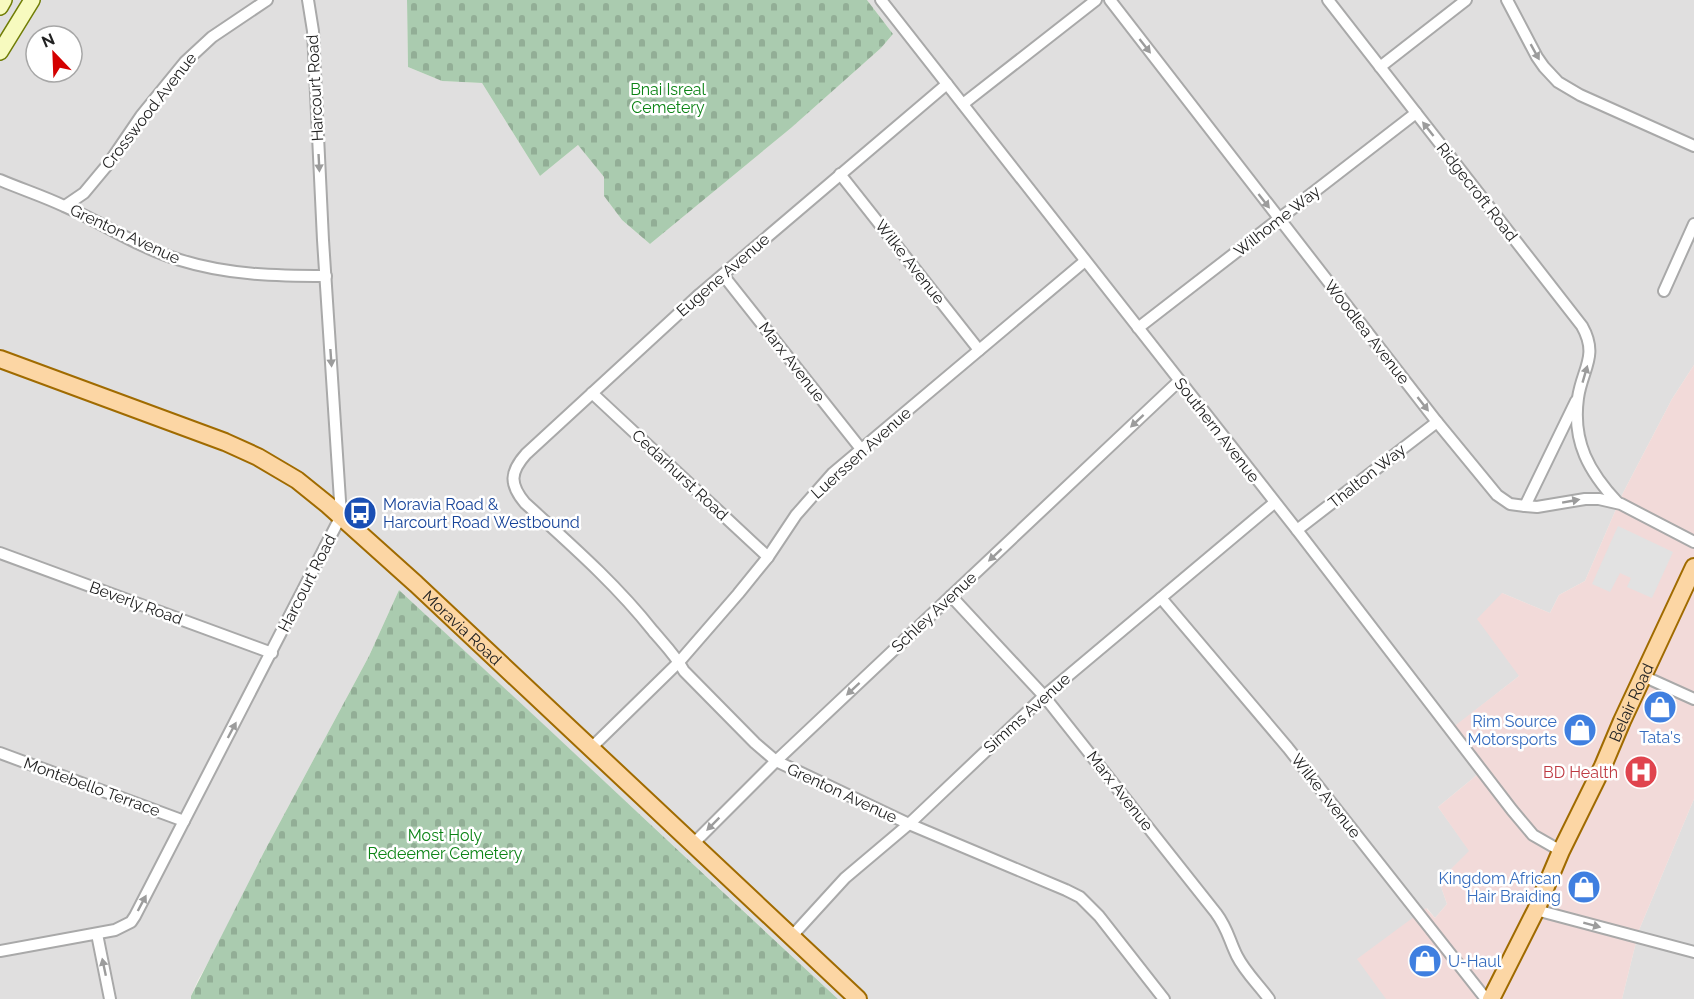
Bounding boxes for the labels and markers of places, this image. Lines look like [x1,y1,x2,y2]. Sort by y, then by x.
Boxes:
bus stop icon: Moravia Road & Harcourt Road Westbound [342,495,378,531]
place label: Moravia Road & Harcourt Road Westbound [383,495,580,532]
shop icon: Tata's [1642,689,1678,725]
place label: Rim Source Motorsports [1468,712,1557,749]
shop icon: Rim Source Motorsports [1562,712,1598,748]
place label: Tata's [1639,728,1681,747]
hospital icon: BD Health [1623,754,1659,790]
place label: BD Health [1543,763,1618,782]
place label: Kingdom African Hair Braiding [1438,869,1561,906]
shop icon: Kingdom African Hair Braiding [1566,869,1602,905]
shop icon: U-Haul [1407,943,1443,979]
place label: U-Haul [1448,952,1502,971]

